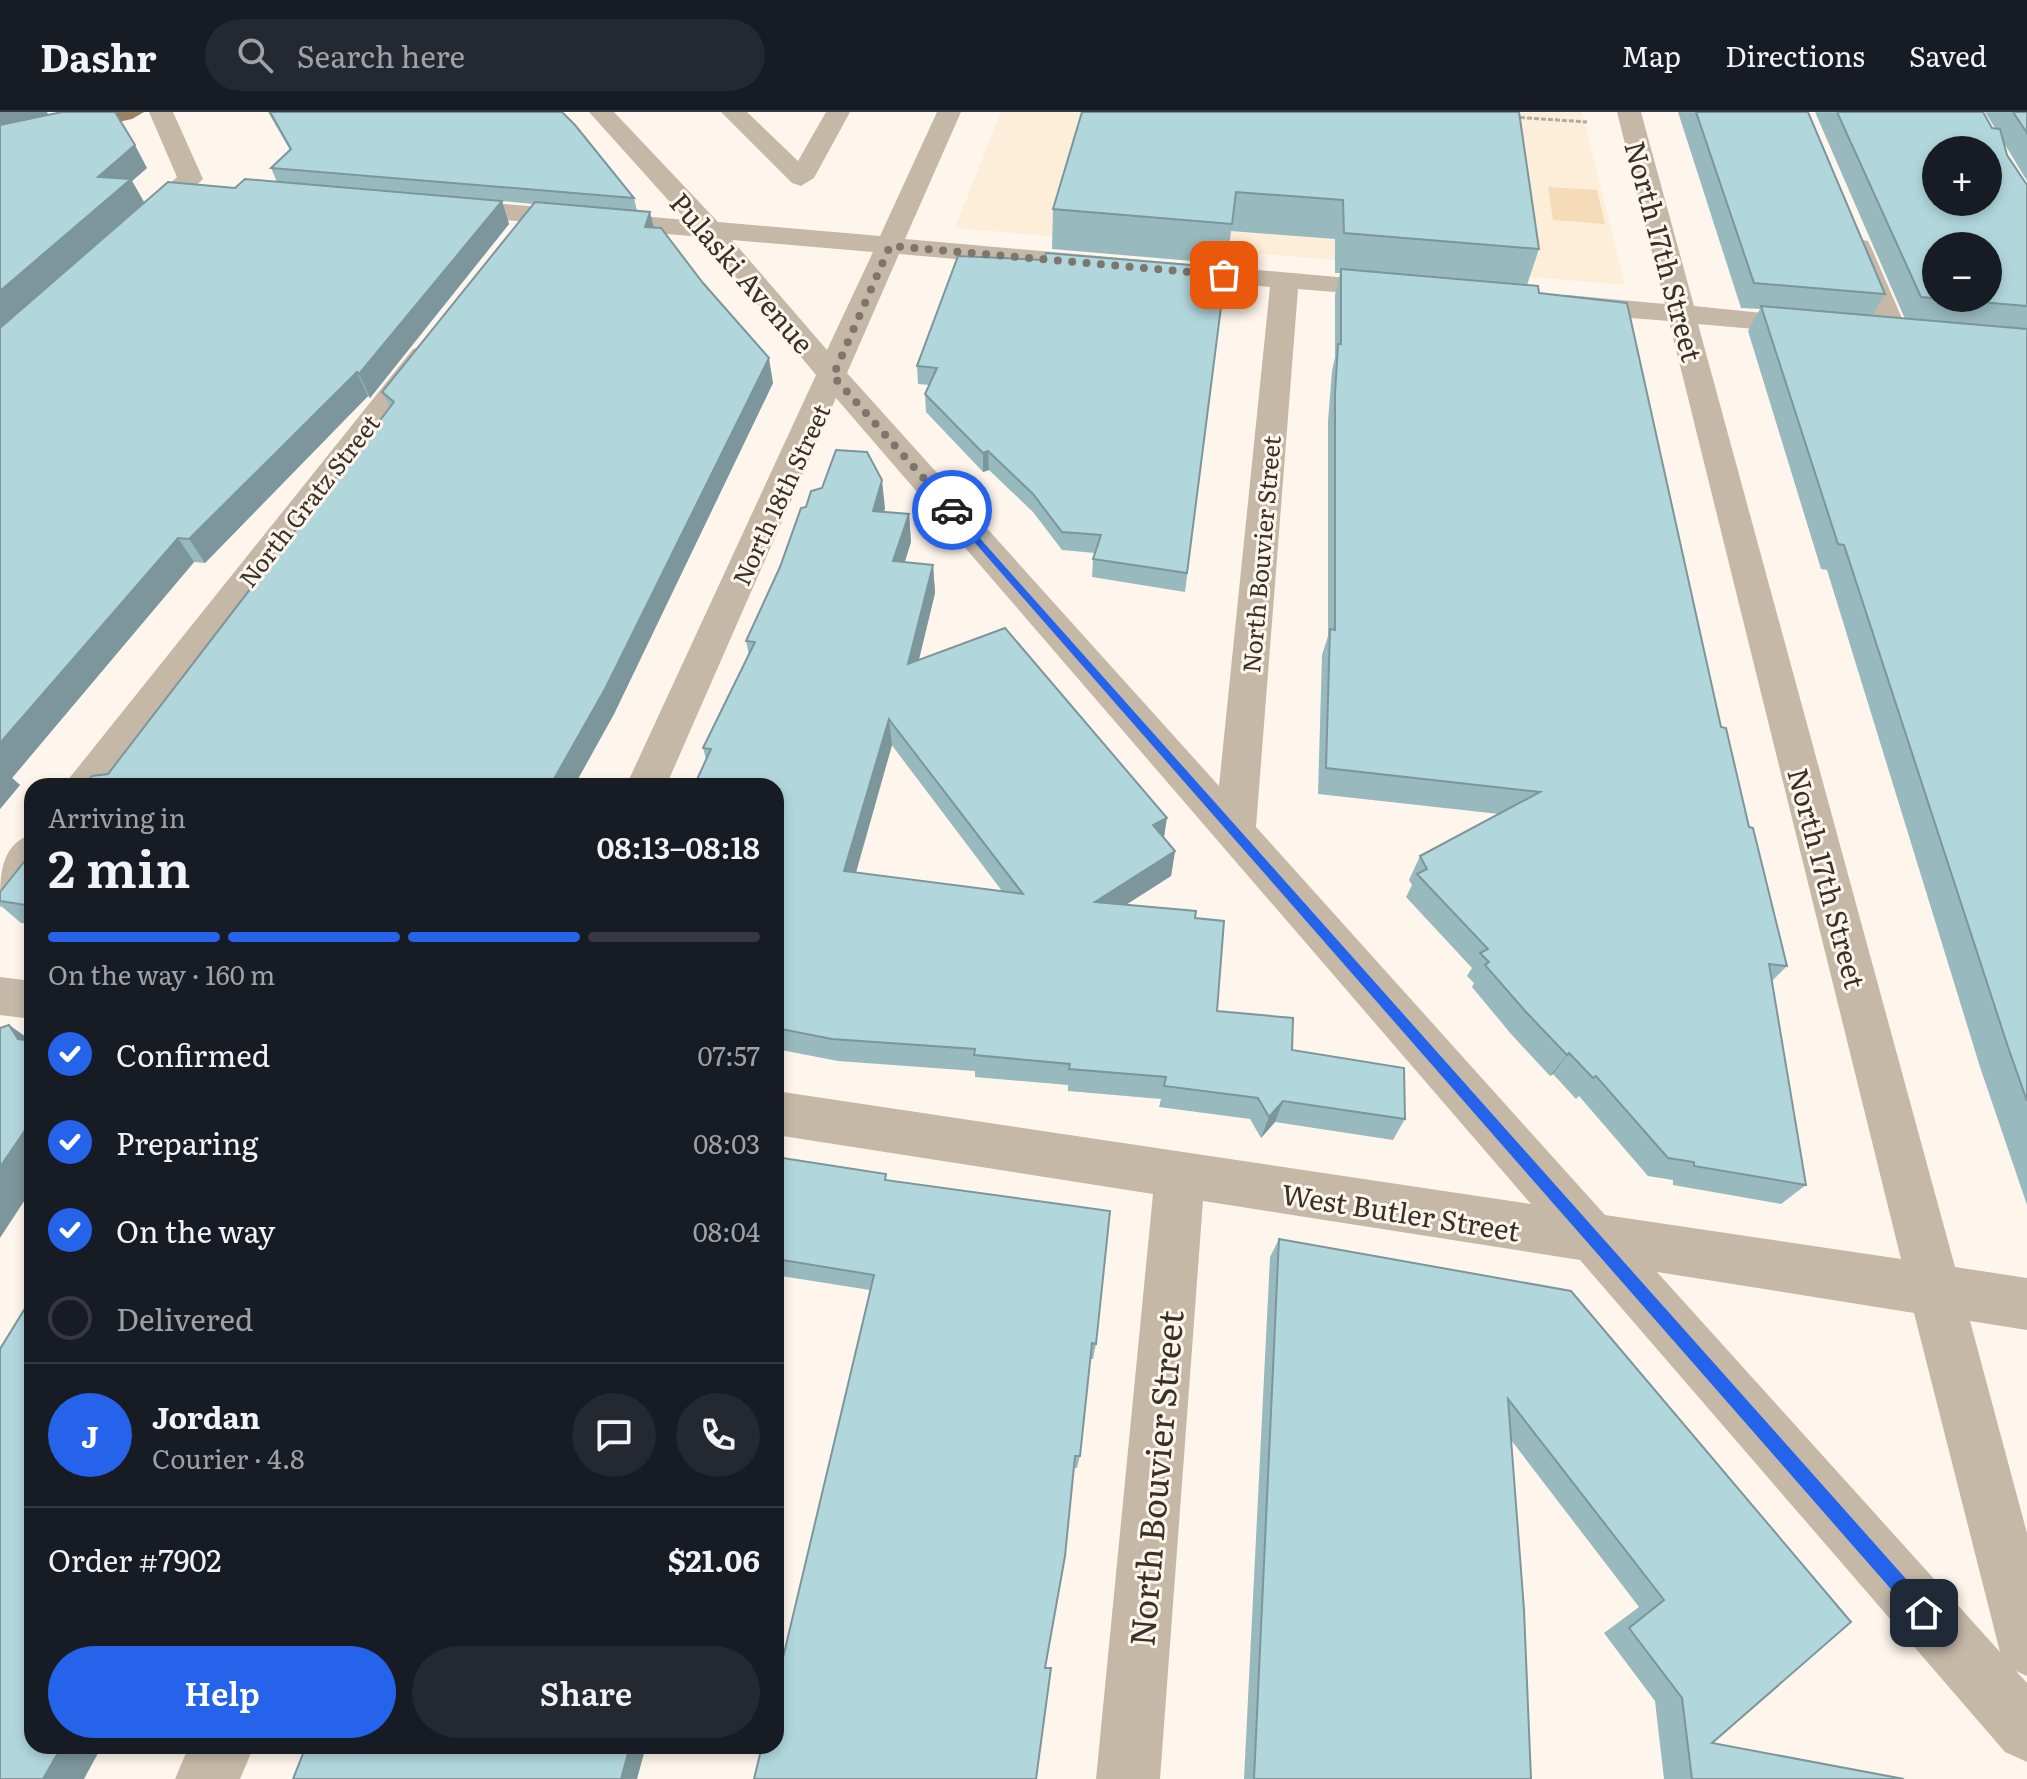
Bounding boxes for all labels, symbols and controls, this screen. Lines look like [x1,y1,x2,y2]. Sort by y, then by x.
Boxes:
search box [205,19,765,91]
text: Dashr [40,27,157,84]
icon: search [233,33,277,77]
text: Search here [297,33,465,77]
text: Map [1622,34,1681,76]
text: Directions [1725,34,1865,76]
text: Saved [1909,34,1987,76]
street label: North 17th Street [1615,136,1715,367]
map controls [1922,136,2002,312]
button: + [1922,136,2002,216]
street label: Pulaski Avenue [661,182,825,362]
button: − [1922,232,2002,312]
pin [1190,241,1258,309]
icon: bag [1202,253,1246,297]
street label: North 18th Street [723,397,837,590]
street label: North Gratz Street [229,406,387,594]
street label: North Bouvier Street [1232,434,1288,674]
courier [912,470,992,550]
icon: car [930,488,974,532]
street label: North 17th Street [1778,763,1878,994]
text: Arriving in [48,797,186,836]
text: 08:13–08:18 [596,824,760,868]
text: 2 min [48,827,191,904]
text: On the way · 160 m [48,954,275,993]
icon: check [48,1032,92,1076]
text: Confirmed [116,1032,270,1076]
text: 07:57 [697,1035,760,1074]
icon: check [48,1120,92,1164]
text: Preparing [116,1120,258,1164]
text: 08:03 [693,1123,760,1162]
street label: West Butler Street [1279,1171,1524,1251]
icon: check [48,1208,92,1252]
text: On the way [116,1208,275,1252]
text: 08:04 [693,1211,760,1250]
text: Delivered [116,1296,253,1340]
street label: North Bouvier Street [1114,1308,1194,1648]
button: chat [572,1393,656,1477]
button: phone [676,1393,760,1477]
text: Jordan [152,1394,260,1438]
text: J [81,1413,99,1457]
text: Courier · 4.8 [152,1438,305,1477]
text: Order #7902 [48,1537,222,1581]
text: $21.06 [668,1537,760,1581]
pin [1890,1579,1958,1647]
icon: home [1902,1591,1946,1635]
button: Help [48,1646,396,1738]
button: Share [412,1646,760,1738]

